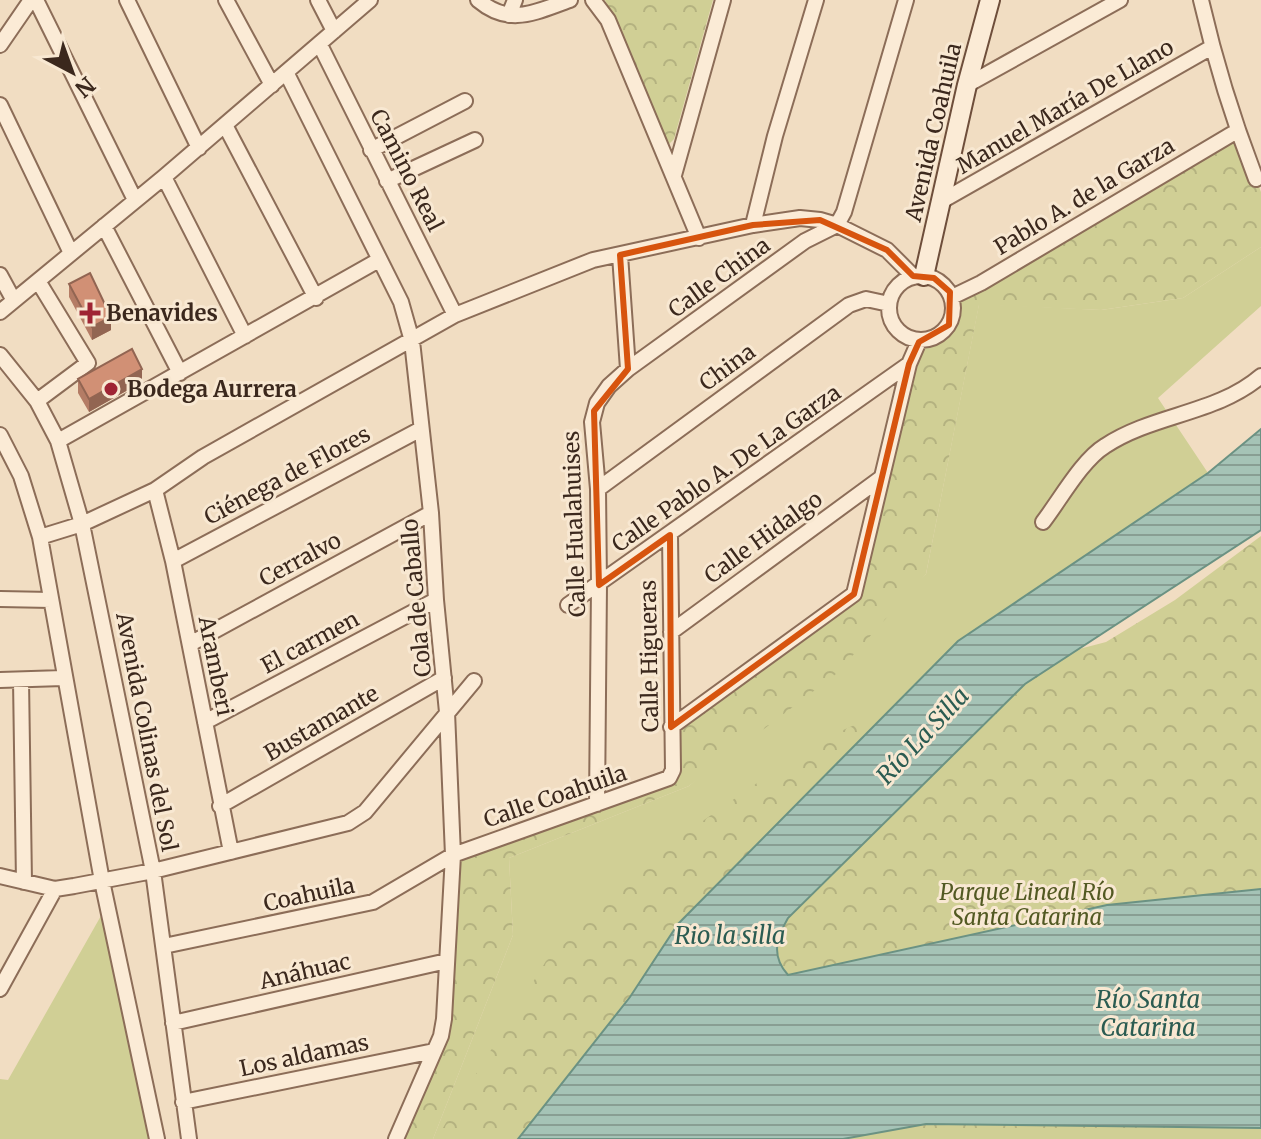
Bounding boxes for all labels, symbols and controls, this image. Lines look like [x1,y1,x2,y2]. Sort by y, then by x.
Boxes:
north arrow [32,32,112,112]
street label: Manuel María De Llano [952,32,1179,180]
street label: Avenida Coahuila [899,40,967,225]
text: N [69,71,101,104]
street label: Camino Real [364,104,450,236]
street label: Pablo A. de la Garza [989,131,1179,261]
street label: Calle China [663,231,776,323]
place label: Benavides [106,299,218,327]
marker: Benavides [81,304,99,322]
street label: China [694,337,761,397]
place label: Bodega Aurrera [127,375,297,403]
street label: Calle Pablo A. De La Garza [606,378,846,558]
marker: Bodega Aurrera [102,380,120,398]
street label: Ciénega de Flores [199,419,375,531]
street label: Calle Hualahuises [557,430,591,618]
street label: Calle Hidalgo [698,485,828,589]
street label: Cola de Caballo [395,518,437,678]
street label: Cerralvo [254,526,346,592]
street label: Calle Higueras [634,580,664,732]
street label: El carmen [256,604,364,679]
street label: Avenida Colinas del Sol [110,609,184,854]
street label: Aramberi [192,613,239,718]
street label: Bustamante [259,679,383,767]
water label: Río La Silla [870,681,975,791]
street label: Calle Coahuila [480,758,630,834]
street label: Coahuila [261,871,357,917]
park label: Parque Lineal Río Santa Catarina [939,878,1115,931]
water label: Rio la silla [674,920,786,951]
street label: Anáhuac [256,947,353,995]
water label: Río Santa Catarina [1096,984,1200,1043]
street label: Los aldamas [237,1028,371,1082]

